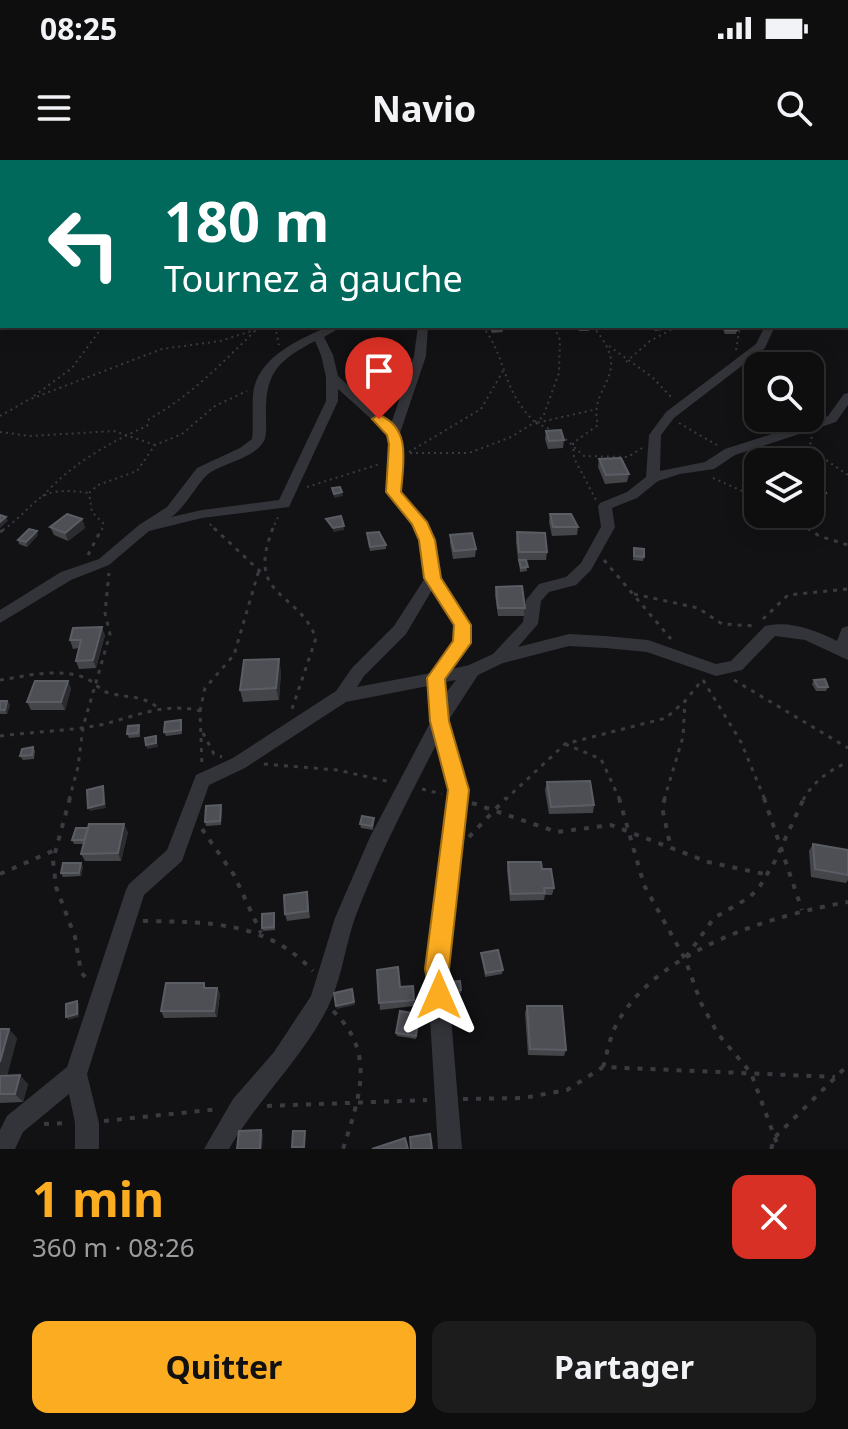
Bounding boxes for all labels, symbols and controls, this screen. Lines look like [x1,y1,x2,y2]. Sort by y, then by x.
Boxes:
text: 08:25 [40,8,117,49]
text: Navio [372,84,476,133]
icon: menu [32,86,76,130]
icon: search [772,86,816,130]
text: 180 m [164,182,329,258]
icon: left [32,192,136,296]
text: Tournez à gauche [164,254,463,303]
pin [345,337,413,419]
icon: arrive [357,349,401,393]
map controls [744,352,824,528]
button: search [744,352,824,432]
button: layers [744,448,824,528]
position arrow [397,953,481,1037]
text: 1 min [32,1166,164,1231]
button: close [732,1175,816,1259]
text: 360 m · 08:26 [32,1229,195,1265]
button: Quitter [32,1321,416,1413]
button: Partager [432,1321,816,1413]

